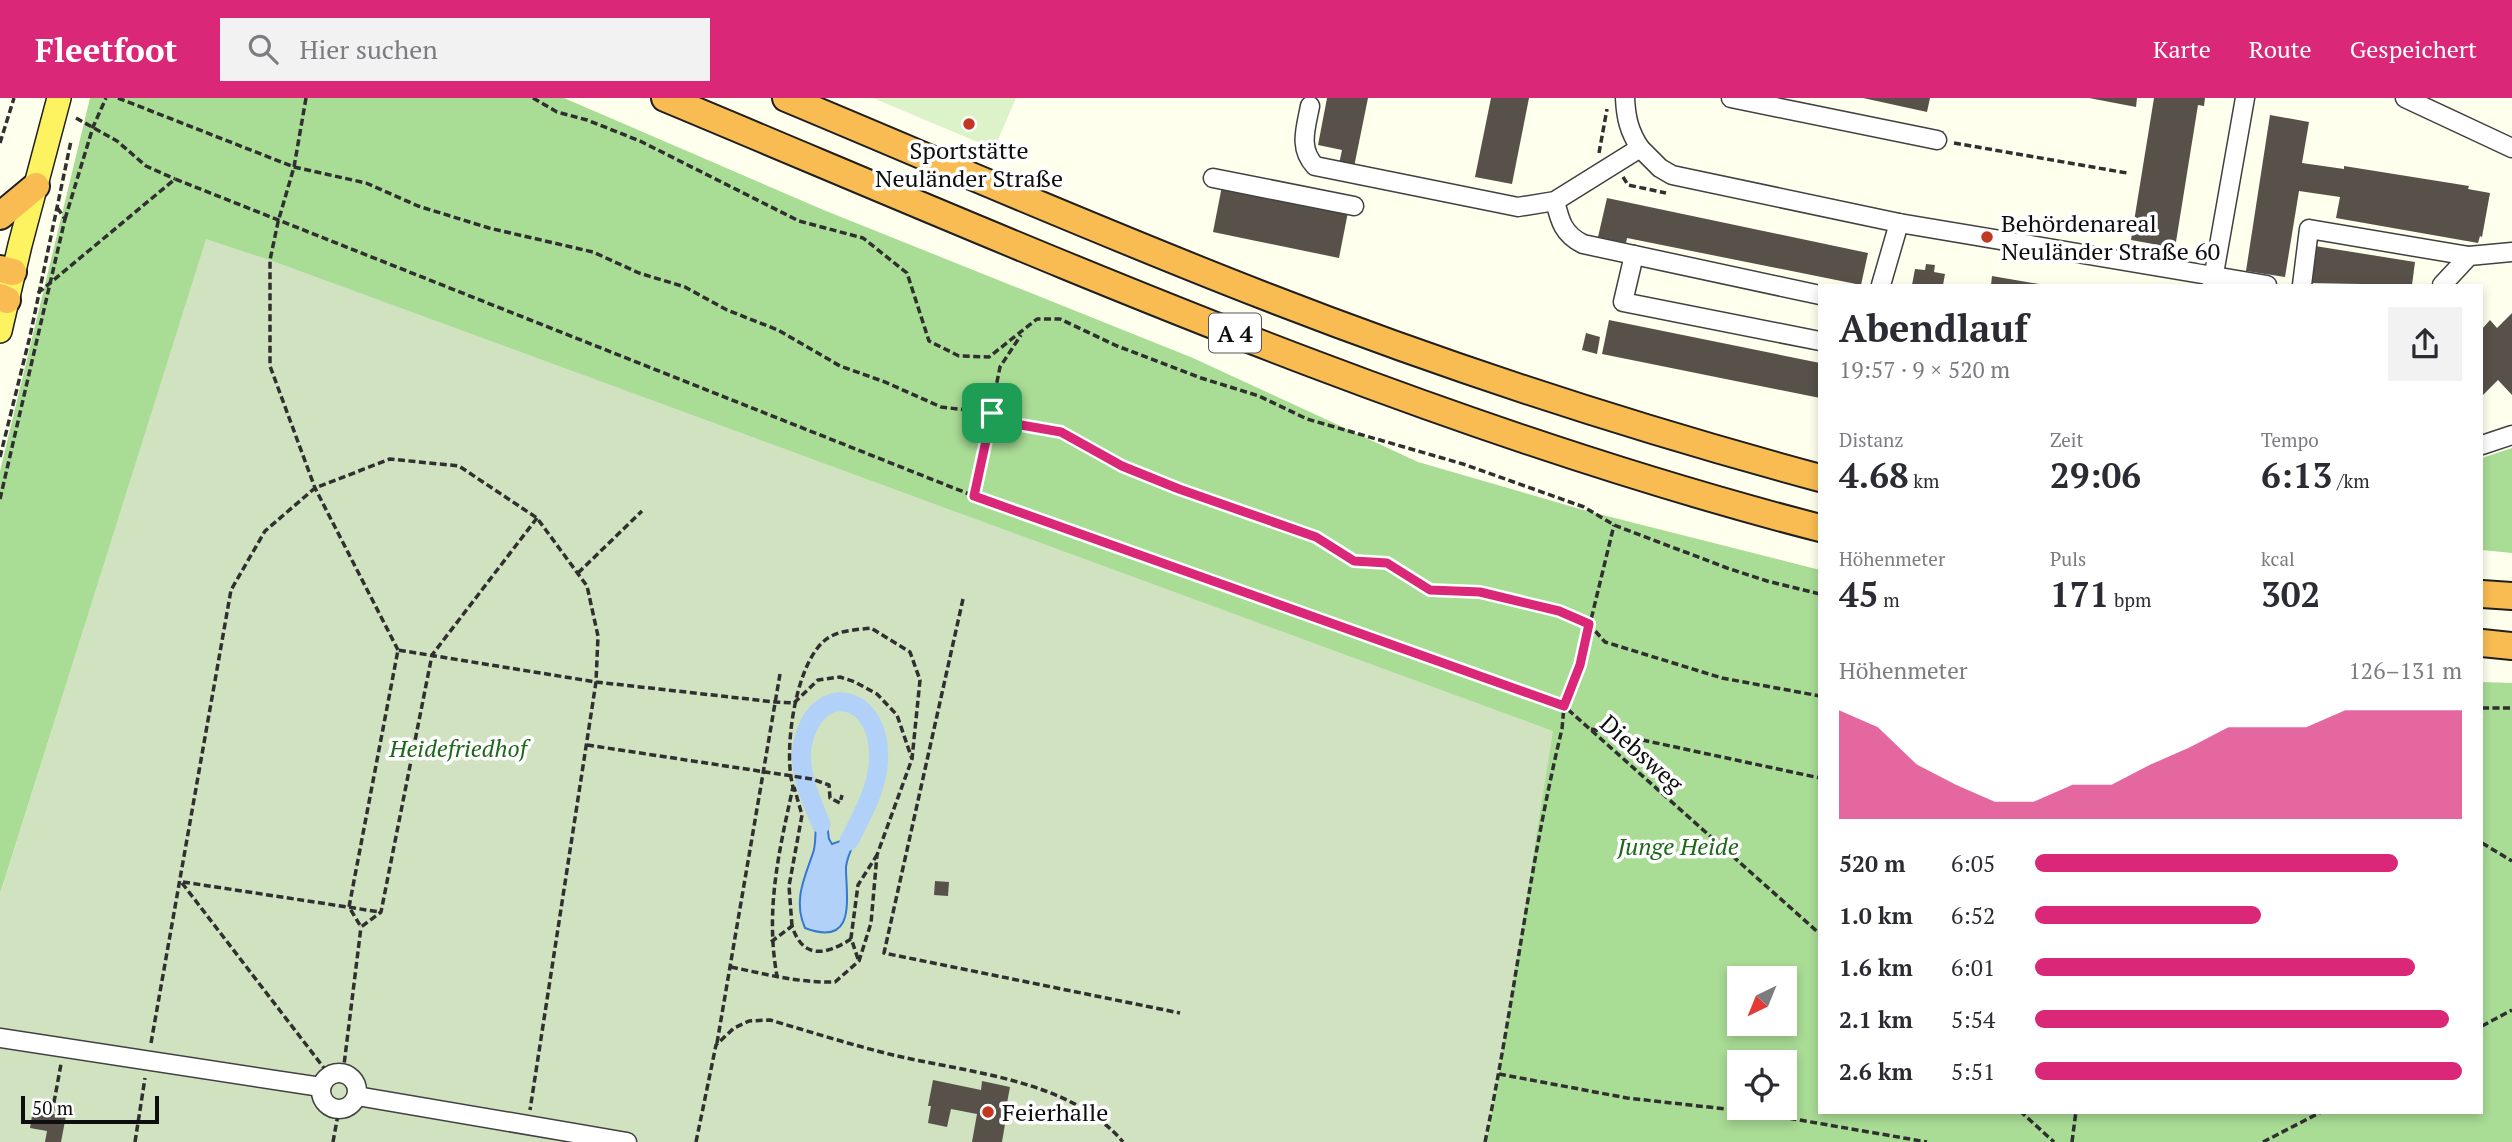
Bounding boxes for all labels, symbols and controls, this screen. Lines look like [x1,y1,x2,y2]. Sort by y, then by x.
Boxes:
search box [220,18,710,81]
text: Fleetfoot [35,28,178,71]
icon: search [244,30,282,68]
text: Hier suchen [300,32,438,66]
text: Karte [2153,33,2211,65]
text: Route [2249,33,2312,65]
text: Gespeichert [2350,33,2477,65]
marker: Sportstätte Neuländer Straße [961,116,977,132]
place label: Sportstätte Neuländer Straße [875,134,1063,194]
place label: Behördenareal Neuländer Straße 60 [2001,207,2220,267]
marker: Behördenareal Neuländer Straße 60 [1979,229,1995,245]
text: Abendlauf [1839,303,2028,353]
button: share [2388,307,2462,381]
road number: A 4 [1209,314,1261,352]
text: 19:57 · 9 × 520 m [1839,354,2010,385]
pin [962,383,1022,443]
icon: arrive [973,394,1011,432]
text: Distanz [1839,427,1904,452]
text: Zeit [2050,427,2083,452]
text: Tempo [2261,427,2319,452]
text: 4.68 [1839,452,1909,498]
text: 29:06 [2050,452,2141,498]
text: 6:13 [2261,452,2332,498]
text: km [1909,468,1940,493]
text: /km [2332,468,2370,493]
text: Höhenmeter [1839,546,1945,571]
text: Puls [2050,546,2086,571]
text: kcal [2261,546,2295,571]
text: 45 [1839,571,1879,617]
text: 171 [2050,571,2109,617]
text: 302 [2261,571,2320,617]
text: m [1879,587,1900,612]
text: bpm [2109,587,2151,612]
text: Höhenmeter [1839,655,1968,686]
text: 126–131 m [2349,655,2462,686]
street label: Diebsweg [1594,707,1691,799]
park label: Heidefriedhof [388,732,532,764]
park label: Junge Heide [1616,830,1739,862]
text: 520 m [1839,848,1905,879]
text: 6:05 [1951,848,1995,879]
text: 1.0 km [1839,900,1913,931]
text: 6:52 [1951,900,1995,931]
text: 1.6 km [1839,952,1913,983]
text: 6:01 [1951,952,1995,983]
north arrow [1727,966,1797,1036]
map controls [1727,966,1797,1120]
text: 2.1 km [1839,1004,1913,1035]
text: 5:54 [1951,1004,1995,1035]
button: locate [1727,1050,1797,1120]
text: 2.6 km [1839,1056,1913,1087]
text: 5:51 [1951,1056,1995,1087]
scale bar [21,1093,159,1125]
text: 50 m [32,1095,73,1120]
place label: Feierhalle [1002,1096,1108,1128]
marker: Feierhalle [980,1104,996,1120]

